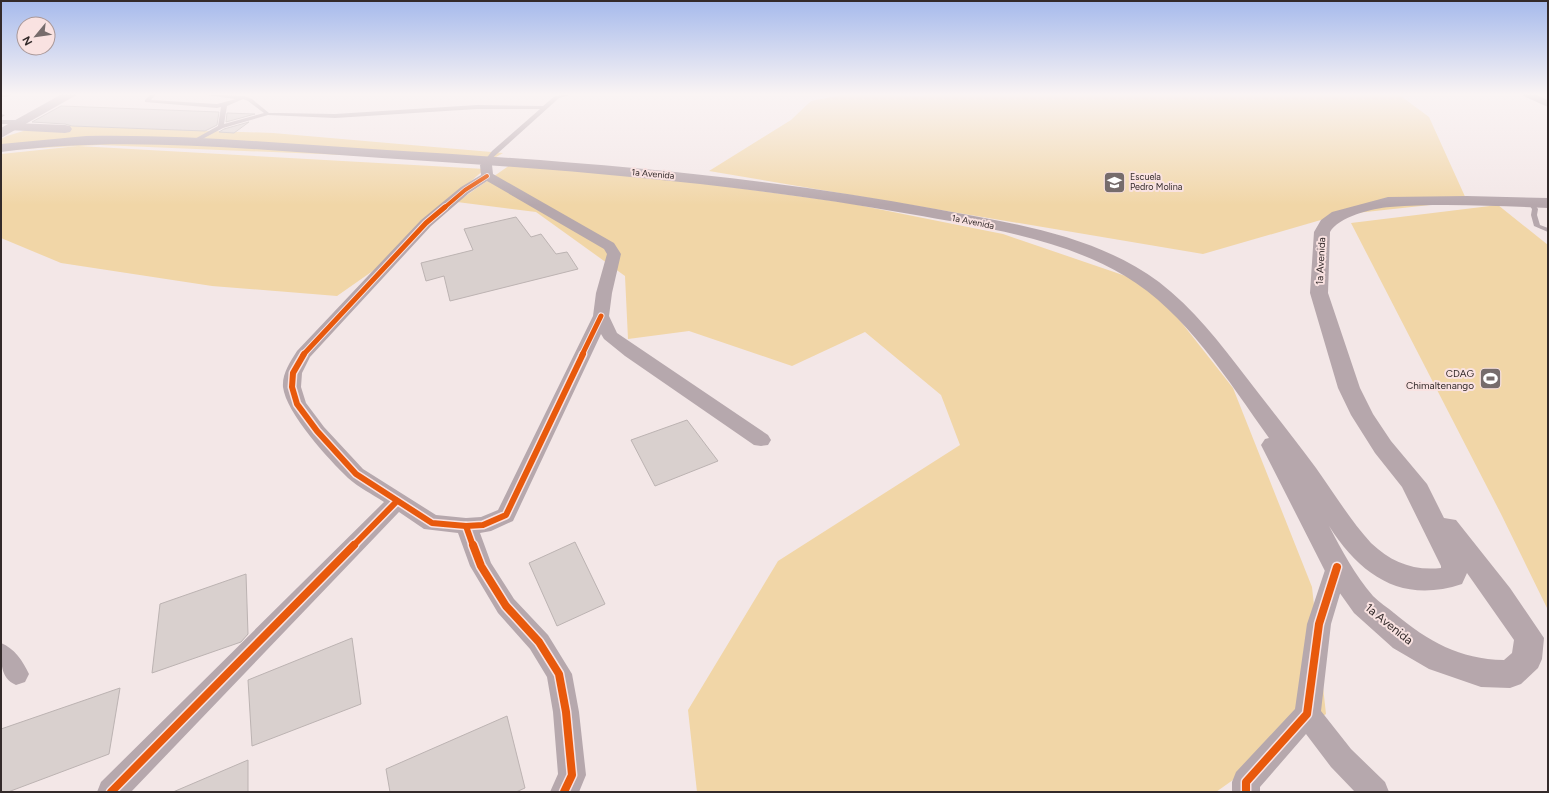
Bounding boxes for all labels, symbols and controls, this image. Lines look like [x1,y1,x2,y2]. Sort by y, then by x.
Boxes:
north arrow [16,16,56,56]
text: N [20,34,35,47]
street label: 1a Avenida [631,166,675,181]
school or university icon: Escuela Pedro Molina [1102,169,1128,195]
place label: Escuela Pedro Molina [1130,171,1183,192]
street label: 1a Avenida [951,212,996,231]
street label: 1a Avenida [1313,237,1328,285]
sports icon: CDAG Chimaltenango [1477,366,1503,392]
place label: CDAG Chimaltenango [1406,367,1474,392]
street label: 1a Avenida [1362,601,1416,647]

